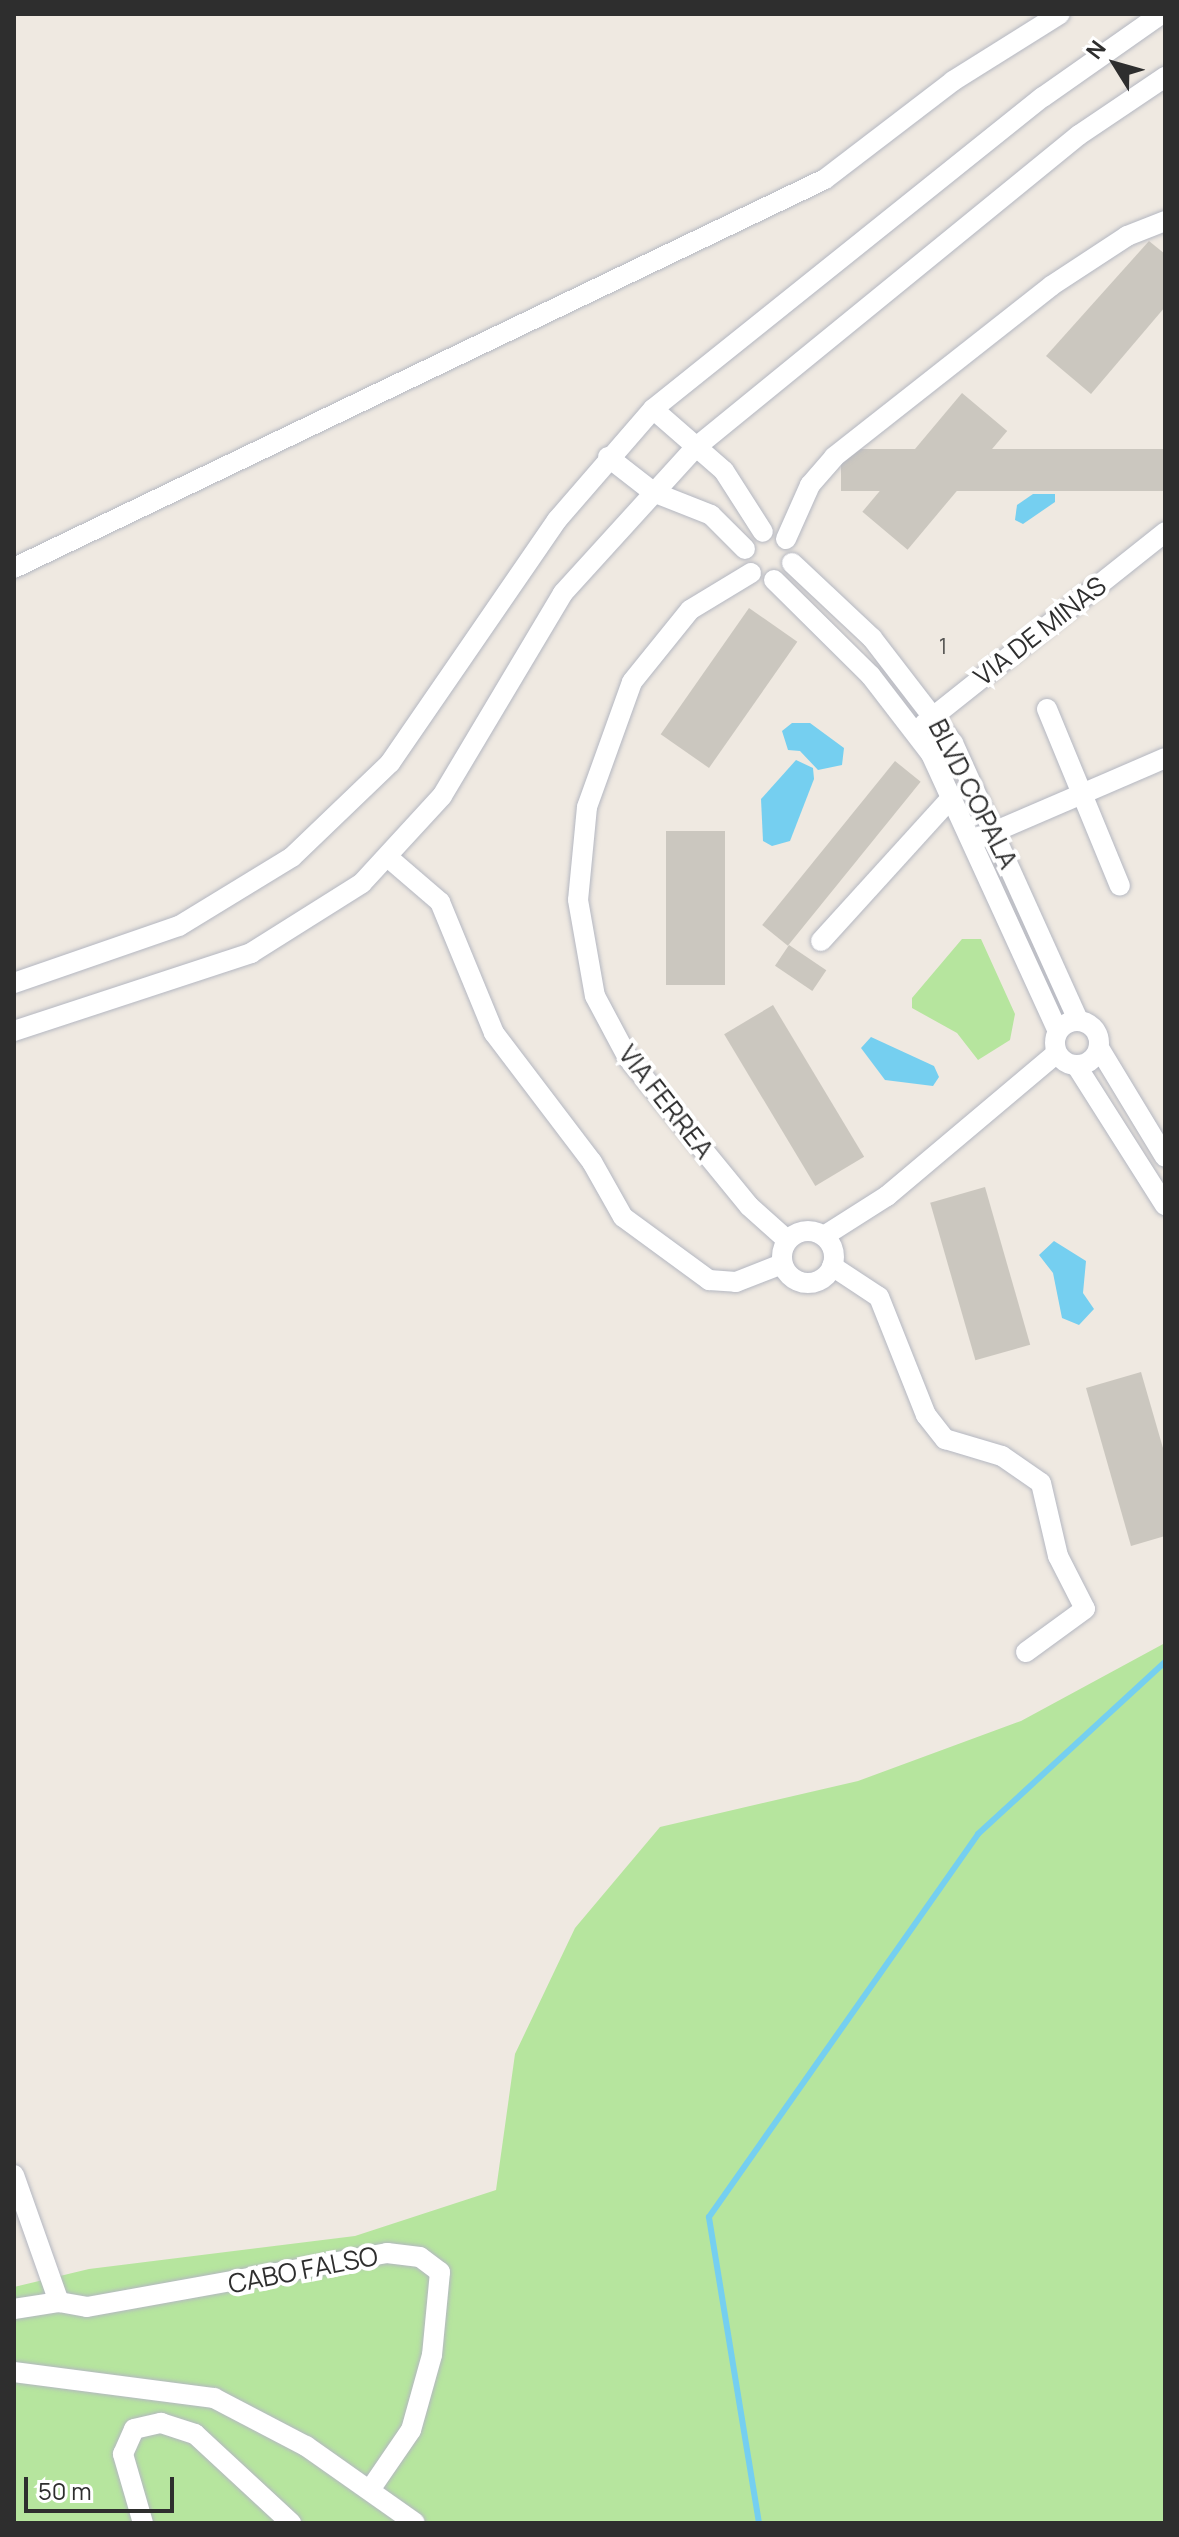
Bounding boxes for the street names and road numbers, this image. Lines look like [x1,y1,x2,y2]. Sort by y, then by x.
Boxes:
street label: VIA DE MINAS [968,570,1112,692]
street label: BLVD COPALA [922,714,1024,874]
street label: VIA FERREA [612,1039,720,1165]
street label: CABO FALSO [225,2240,381,2300]

